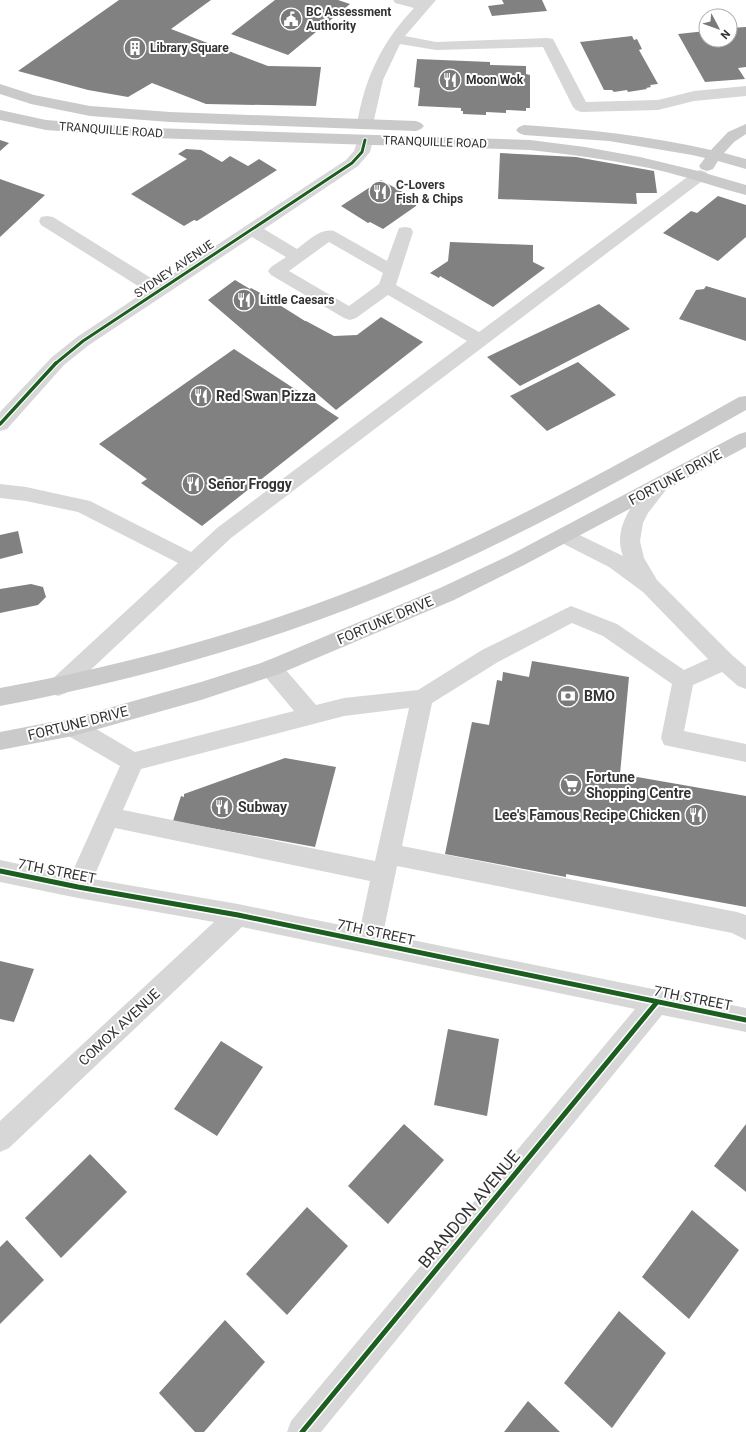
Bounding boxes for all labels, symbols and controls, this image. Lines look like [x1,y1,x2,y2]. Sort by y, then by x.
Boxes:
place label: BC Assessment Authority [306,5,391,33]
public building icon: BC Assessment Authority [278,6,304,32]
north arrow [698,8,738,48]
text: N [718,27,733,42]
building icon: Library Square [122,35,148,61]
place label: Library Square [150,41,229,55]
restaurant icon: Moon Wok [437,67,463,93]
place label: Moon Wok [466,73,524,87]
street label: TRANQUILLE ROAD [59,119,164,141]
street label: TRANQUILLE ROAD [383,133,487,151]
place label: C-Lovers Fish & Chips [396,178,463,206]
restaurant icon: C-Lovers Fish & Chips [367,179,393,205]
street label: SYDNEY AVENUE [132,237,216,301]
restaurant icon: Little Caesars [231,287,257,313]
place label: Little Caesars [260,293,334,307]
restaurant icon: Red Swan Pizza [188,383,214,409]
place label: Red Swan Pizza [216,388,317,404]
street label: FORTUNE DRIVE [626,446,724,508]
restaurant icon: Señor Froggy [180,471,206,497]
place label: Señor Froggy [208,476,293,492]
street label: FORTUNE DRIVE [335,593,435,647]
bank icon: BMO [555,683,581,709]
place label: BMO [584,688,615,704]
street label: FORTUNE DRIVE [26,703,130,743]
place label: Fortune Shopping Centre [586,769,691,801]
supermarket icon: Fortune Shopping Centre [558,772,584,798]
restaurant icon: Subway [209,794,235,820]
place label: Subway [238,799,288,815]
restaurant icon: Lee's Famous Recipe Chicken [683,802,709,828]
place label: Lee's Famous Recipe Chicken [494,807,680,823]
street label: 7TH STREET [17,856,98,887]
street label: 7TH STREET [336,916,417,948]
street label: 7TH STREET [653,983,734,1014]
street label: COMOX AVENUE [75,985,163,1069]
street label: BRANDON AVENUE [414,1146,524,1272]

